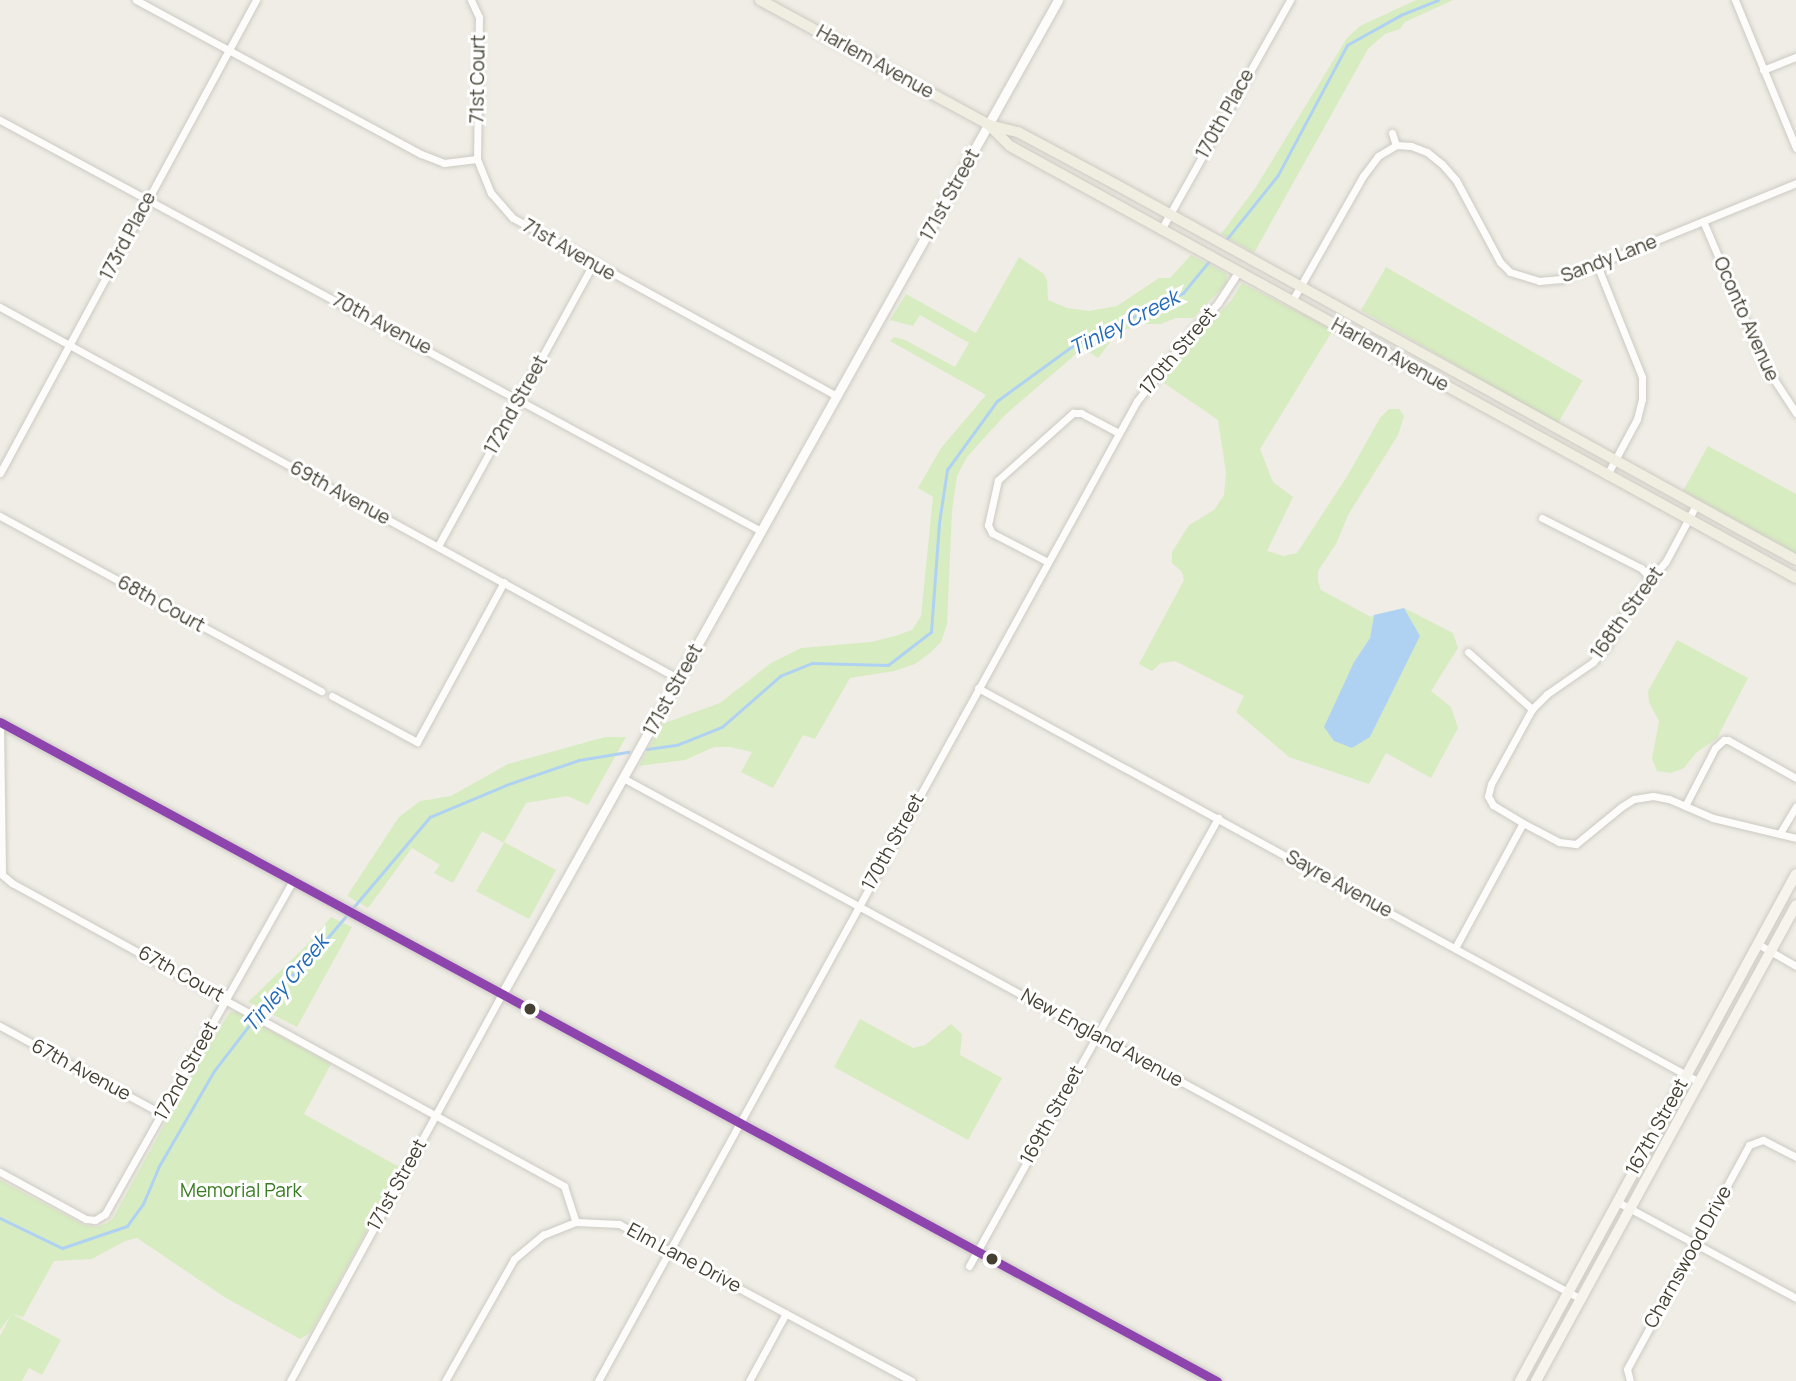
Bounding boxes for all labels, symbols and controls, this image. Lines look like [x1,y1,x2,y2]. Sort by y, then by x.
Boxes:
street label: Harlem Avenue [812,20,938,104]
street label: 71st Court [466,34,490,124]
street label: 170th Place [1191,65,1259,163]
street label: 171st Street [915,145,985,245]
street label: 173rd Place [95,188,161,284]
street label: 71st Avenue [519,214,619,286]
street label: Sandy Lane [1558,230,1660,288]
street label: Oconto Avenue [1708,253,1784,385]
water label: Tinley Creek [1065,284,1183,360]
street label: 70th Avenue [329,288,435,360]
street label: 170th Street [1135,303,1221,399]
street label: Harlem Avenue [1327,313,1453,397]
street label: 172nd Street [479,351,553,459]
street label: 69th Avenue [286,456,394,530]
street label: 168th Street [1586,562,1668,664]
street label: 68th Court [113,571,209,637]
street label: 171st Street [638,640,708,740]
street label: 170th Street [857,790,929,894]
street label: Sayre Avenue [1282,845,1396,923]
water label: Tinley Creek [237,929,333,1037]
street label: 67th Court [134,941,228,1007]
street label: New England Avenue [1017,984,1187,1092]
unlabelled marker [523,1002,537,1016]
street label: 172nd Street [149,1017,223,1125]
street label: 67th Avenue [27,1034,135,1106]
street label: 169th Street [1016,1062,1088,1168]
street label: 167th Street [1621,1075,1693,1179]
street label: 171st Street [362,1135,432,1235]
park label: Memorial Park [180,1180,302,1202]
street label: Charnswood Drive [1639,1182,1737,1332]
street label: Elm Lane Drive [623,1218,745,1298]
unlabelled marker [985,1252,999,1266]

